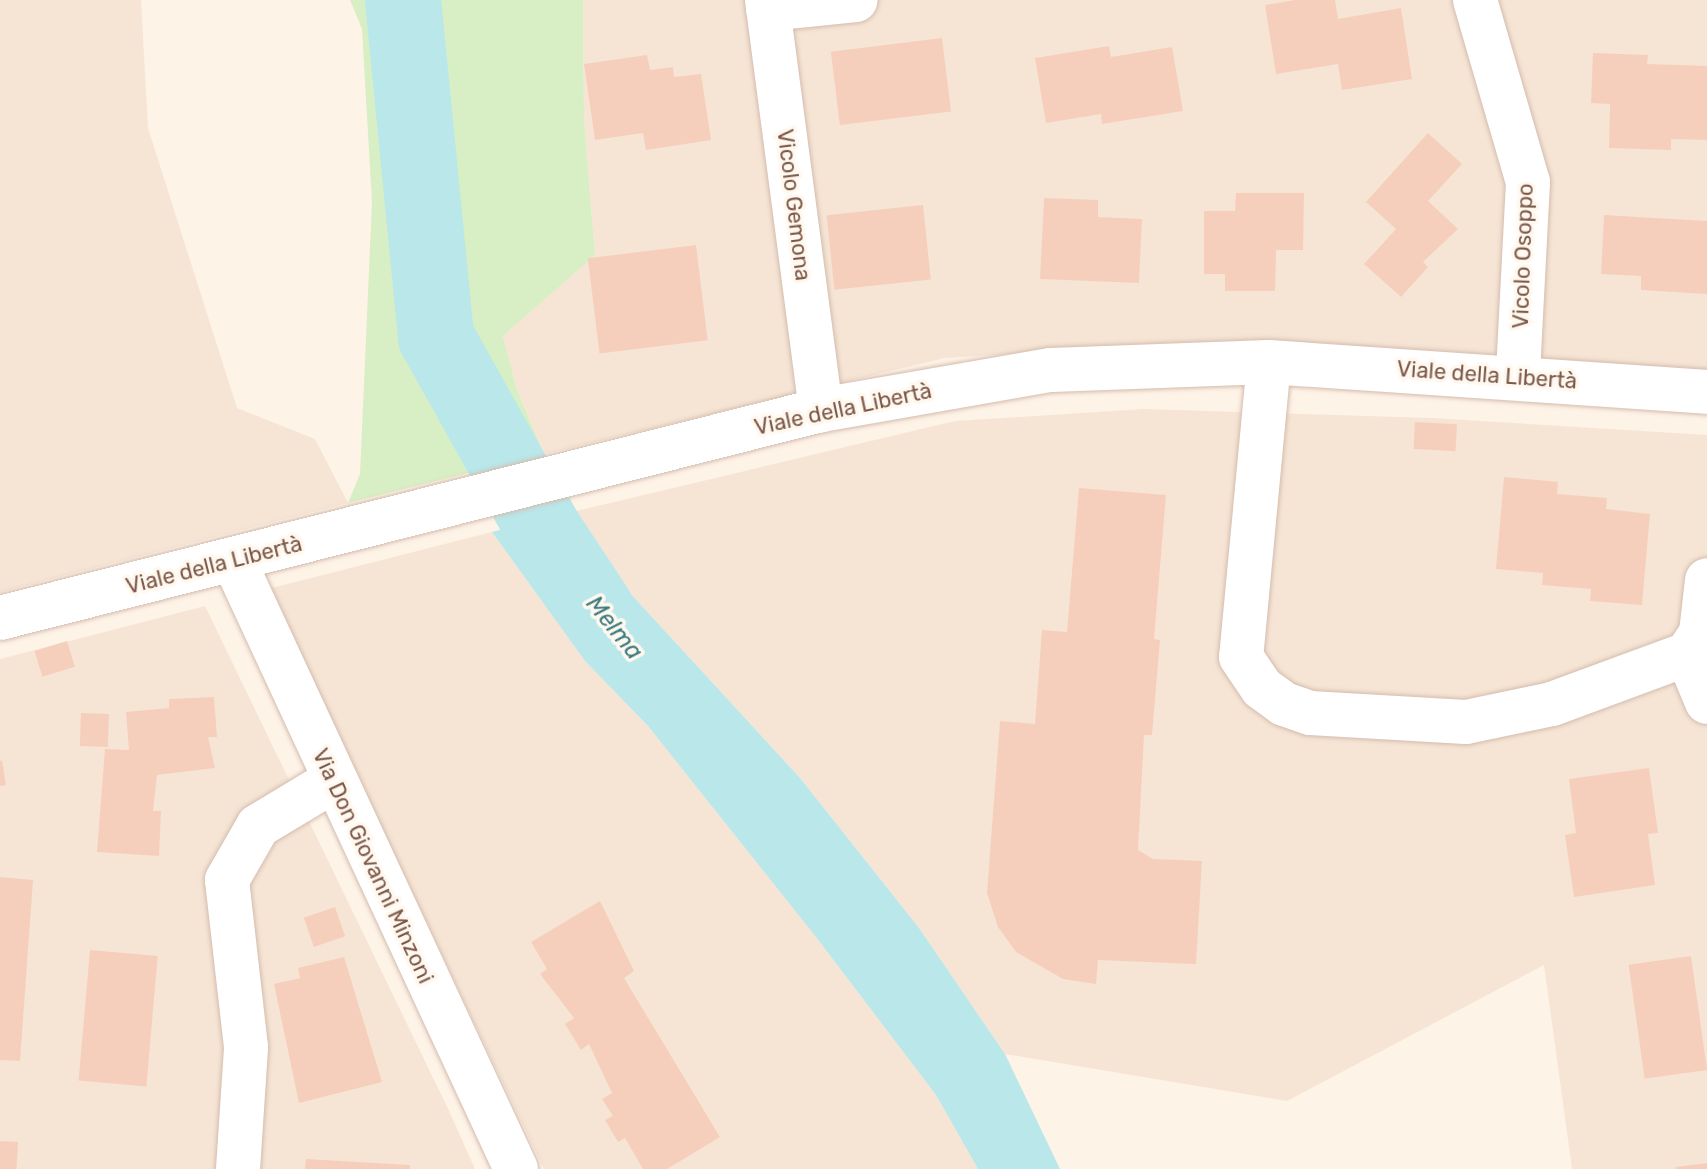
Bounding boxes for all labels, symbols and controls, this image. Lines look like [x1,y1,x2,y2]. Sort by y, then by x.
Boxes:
street label: Vicolo Gemona [772,128,816,282]
street label: Vicolo Osoppo [1507,183,1539,329]
street label: Viale della Libertà [1396,356,1578,394]
street label: Viale della Libertà [752,377,934,441]
street label: Viale della Libertà [123,530,305,600]
water label: Melma [580,590,648,666]
street label: Via Don Giovanni Minzoni [307,744,439,988]

